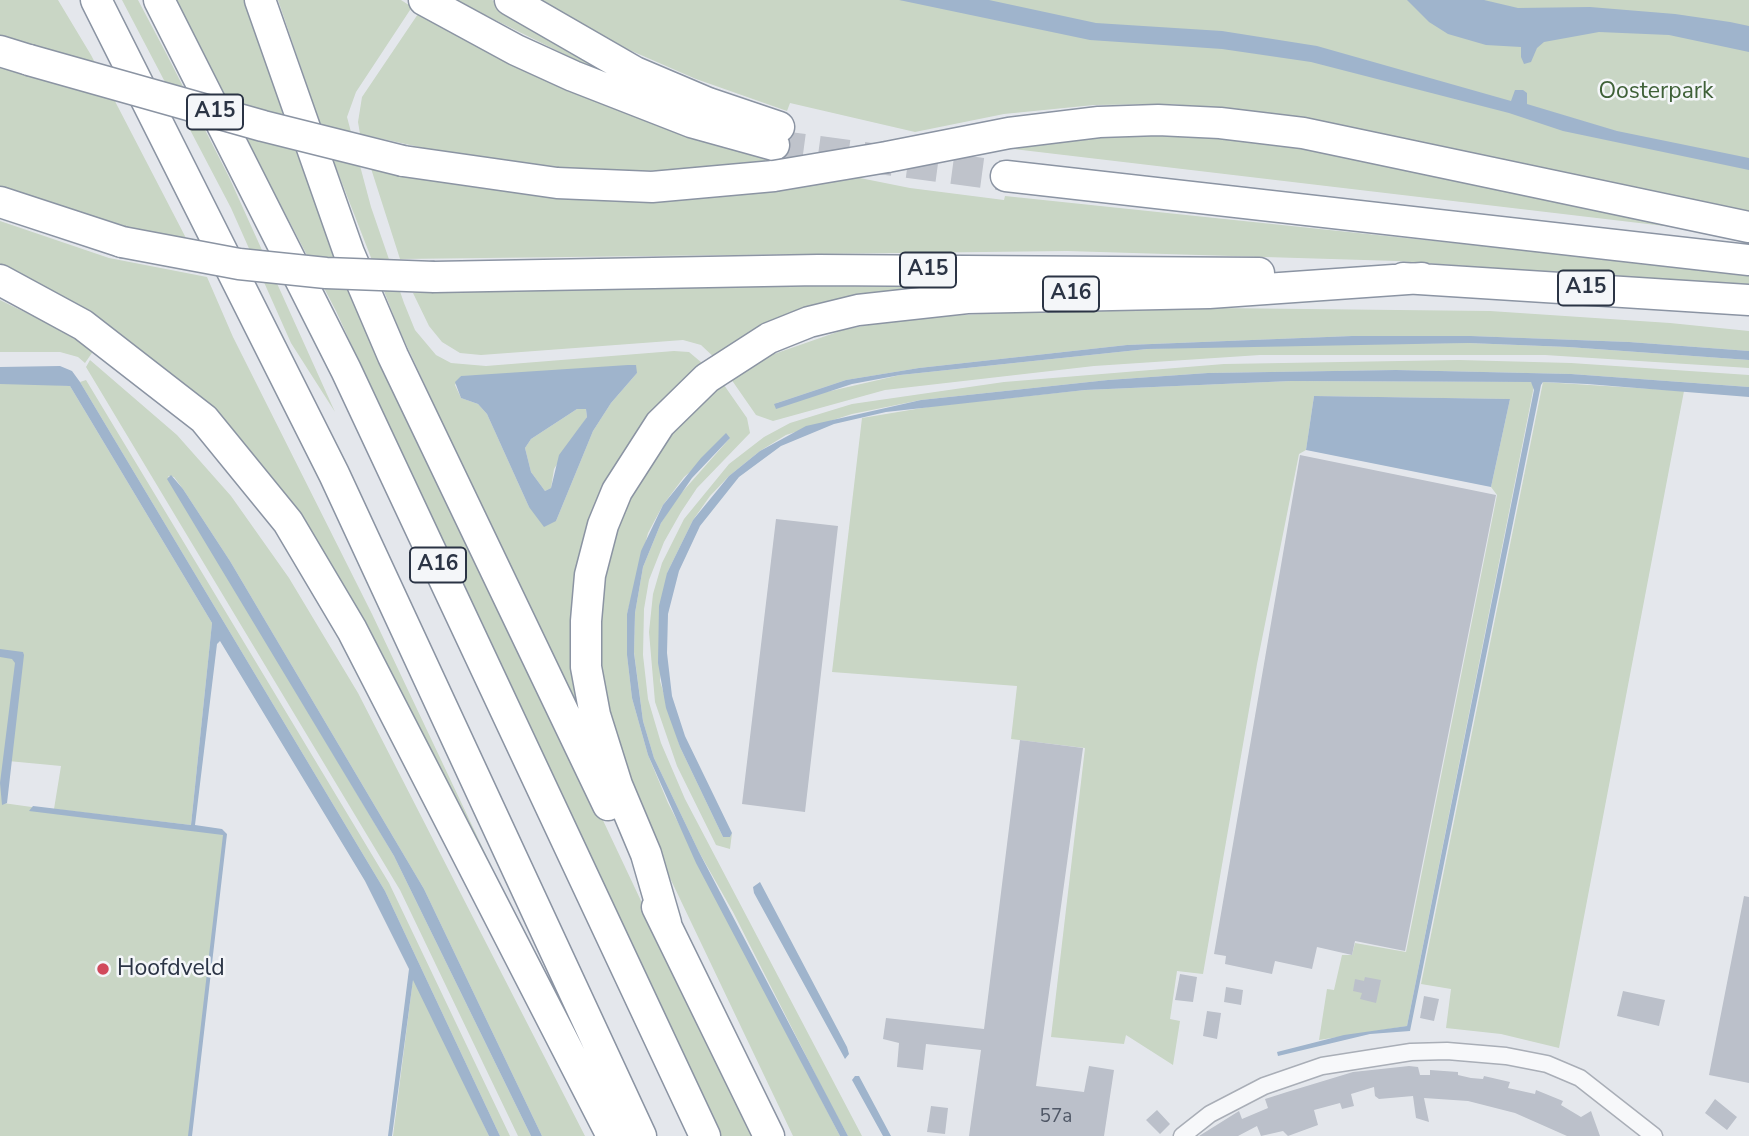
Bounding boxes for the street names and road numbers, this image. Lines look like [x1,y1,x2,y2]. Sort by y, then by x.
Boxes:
road number: A15 [187,94,243,130]
road number: A15 [900,252,956,288]
road number: A15 [1558,270,1614,306]
road number: A16 [1043,276,1099,312]
road number: A16 [410,548,466,582]

